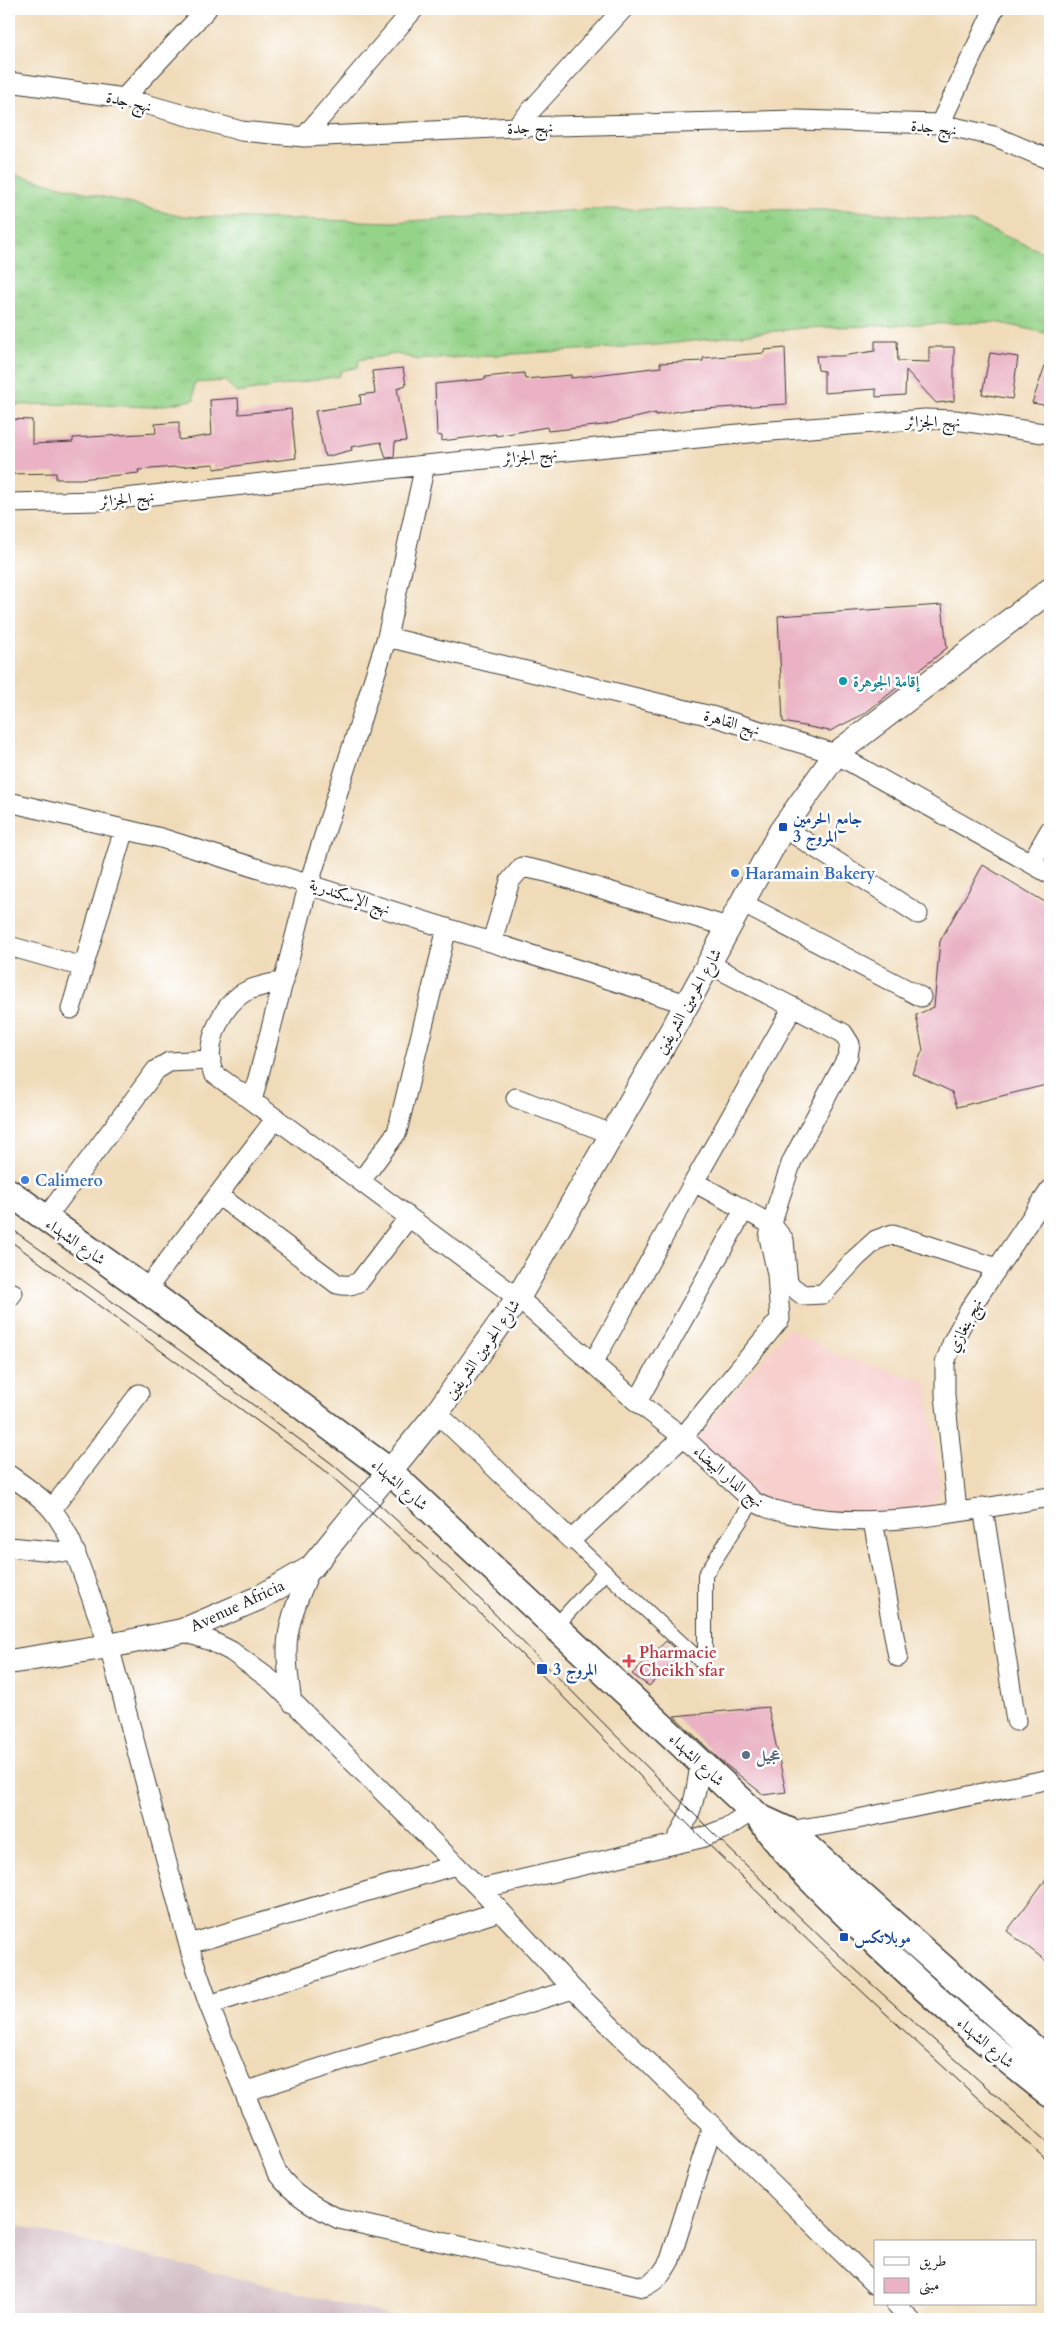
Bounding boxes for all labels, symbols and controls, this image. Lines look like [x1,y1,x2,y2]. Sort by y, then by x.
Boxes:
street label: نهج جدة [103,86,154,121]
street label: نهج جدة [909,115,958,144]
street label: نهج جدة [507,116,554,143]
street label: نهج الجزائر [904,411,960,436]
street label: نهج الجزائر [500,442,559,473]
street label: نهج الجزائر [97,485,156,516]
place label: إقامة الجوهرة [853,671,921,693]
marker: إقامة الجوهرة [837,675,849,687]
street label: نهج القاهرة [700,704,762,744]
place label: جامع الحرمين المروج 3 [793,808,863,851]
marker: جامع الحرمين المروج 3 [777,821,789,833]
place label: Haramain Bakery [745,863,875,885]
marker: Haramain Bakery [729,867,741,879]
street label: نهج الإسكندرية [305,873,393,923]
street label: شارع الحرمين الشريفين [651,944,729,1059]
place label: Calimero [35,1170,103,1192]
marker: Calimero [19,1174,31,1186]
street label: شارع الشهداء [40,1213,110,1272]
street label: شارع الحرمين الشريفين [440,1295,527,1405]
street label: نهج بنغازي [942,1295,990,1358]
street label: نهج الدار البيضاء [686,1441,768,1515]
street label: شارع الشهداء [365,1454,433,1517]
street label: Avenue Africia [187,1574,288,1637]
place label: Pharmacie Cheikh sfar [639,1642,725,1682]
marker: Pharmacie Cheikh sfar [623,1655,635,1667]
place label: المروج 3 [553,1659,597,1684]
marker: المروج 3 [535,1662,549,1676]
street label: شارع الشهداء [662,1728,729,1793]
place label: عجيل [756,1745,780,1767]
marker: عجيل [740,1749,752,1761]
place label: موبلاتكس [854,1927,911,1949]
marker: موبلاتكس [838,1931,850,1943]
street label: شارع الشهداء [951,2012,1019,2075]
legend [874,2240,1036,2306]
text: طريق [919,2251,946,2271]
text: مبنى [919,2275,939,2296]

